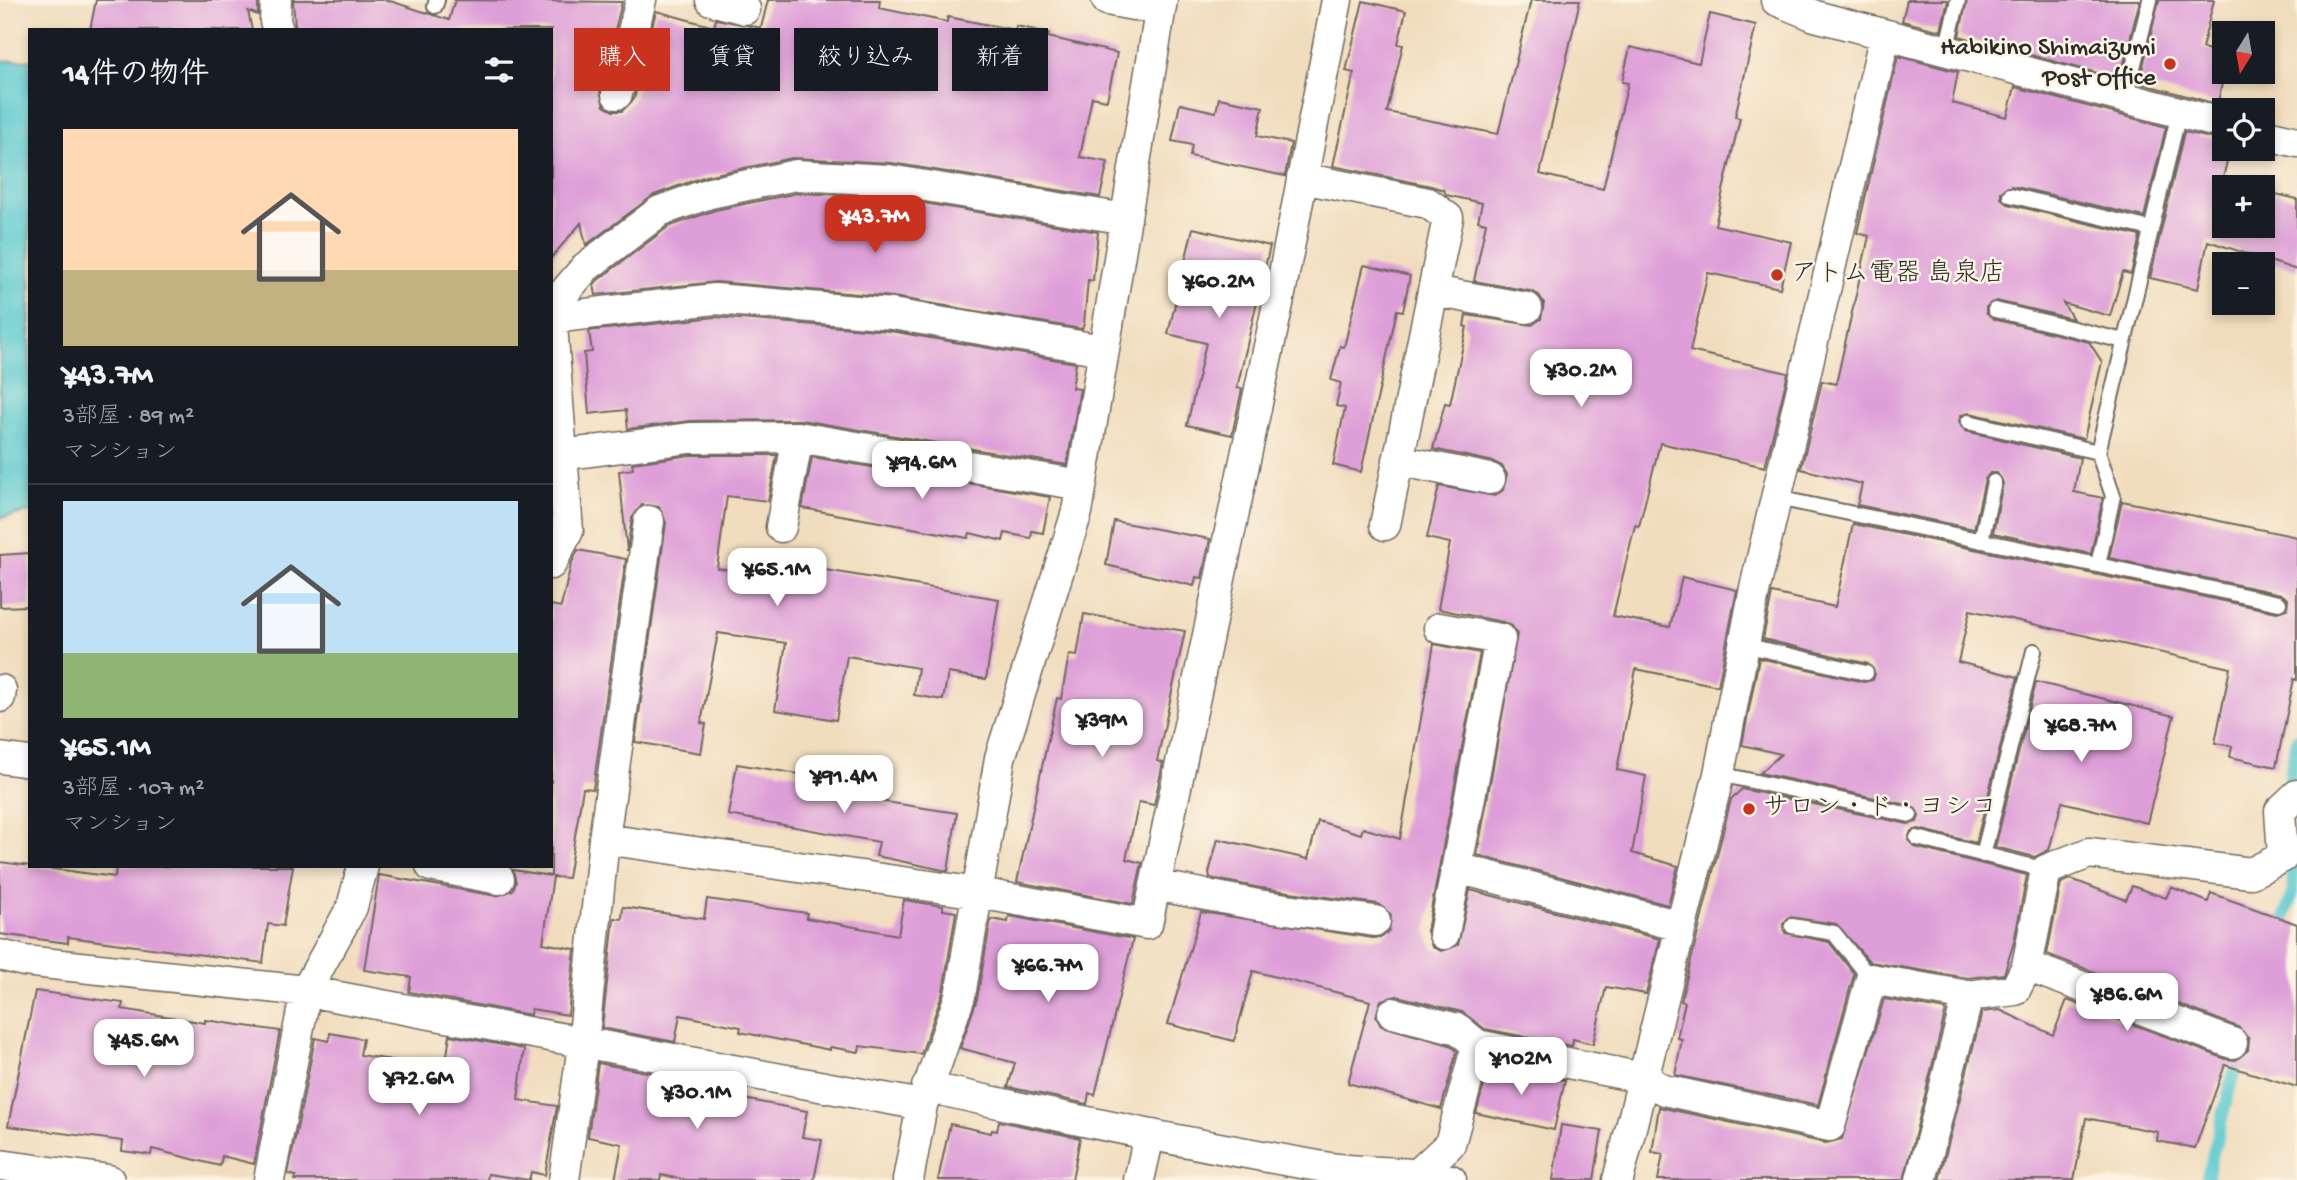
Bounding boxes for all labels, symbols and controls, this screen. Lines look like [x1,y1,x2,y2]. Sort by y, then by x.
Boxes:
north arrow [2212,21,2275,84]
map controls [2212,21,2275,315]
chip: 購入 [574,28,670,91]
chip: 賃貸 [684,28,780,91]
chip: 絞り込み [794,28,938,91]
chip: 新着 [952,28,1048,91]
place label: Habikino Shimaizumi Post Office [1940,34,2157,95]
icon: filters [480,51,518,89]
marker: Habikino Shimaizumi Post Office [2162,56,2178,72]
text: 14件の物件 [63,59,209,94]
button: locate [2212,98,2275,161]
icon: home [228,174,354,300]
button: + [2212,175,2275,238]
pin: ¥43.7M [818,196,932,255]
text: ¥43.7M [841,204,909,231]
button: − [2212,252,2275,315]
place label: アトム電器 島泉店 [1791,258,2005,291]
pin: ¥60.2M [1162,260,1276,320]
marker: アトム電器 島泉店 [1769,267,1785,283]
text: ¥60.2M [1184,269,1254,296]
pin: ¥30.2M [1524,350,1638,409]
text: ¥30.2M [1546,358,1616,385]
text: ¥43.7M [63,360,153,395]
text: 3部屋 · 89 m² [63,404,194,431]
text: マンション [63,440,177,467]
pin: ¥94.6M [865,442,979,501]
text: ¥94.6M [888,450,956,477]
icon: home [228,546,354,672]
pin: ¥65.1M [720,548,834,608]
text: ¥65.1M [744,557,810,584]
pin: ¥39M [1061,700,1143,759]
pin: ¥68.7M [2024,704,2138,764]
text: ¥39M [1077,708,1127,735]
text: ¥68.7M [2046,713,2116,740]
text: ¥65.1M [63,732,150,767]
pin: ¥91.4M [787,756,901,815]
text: ¥91.4M [811,764,877,791]
text: 3部屋 · 107 m² [63,776,204,803]
place label: サロン・ド・ヨシコ [1763,794,1997,825]
marker: サロン・ド・ヨシコ [1741,801,1757,817]
text: マンション [63,812,177,839]
pin: ¥66.7M [991,944,1105,1004]
text: ¥66.7M [1013,953,1083,980]
pin: ¥86.6M [2070,974,2184,1033]
text: ¥86.6M [2092,982,2162,1009]
pin: ¥45.6M [87,1020,201,1079]
text: ¥45.6M [110,1028,178,1055]
pin: ¥102M [1472,1038,1570,1097]
text: ¥102M [1491,1046,1551,1073]
pin: ¥72.6M [362,1058,476,1117]
text: ¥72.6M [385,1066,453,1093]
pin: ¥30.1M [640,1072,754,1131]
text: ¥30.1M [663,1080,731,1107]

